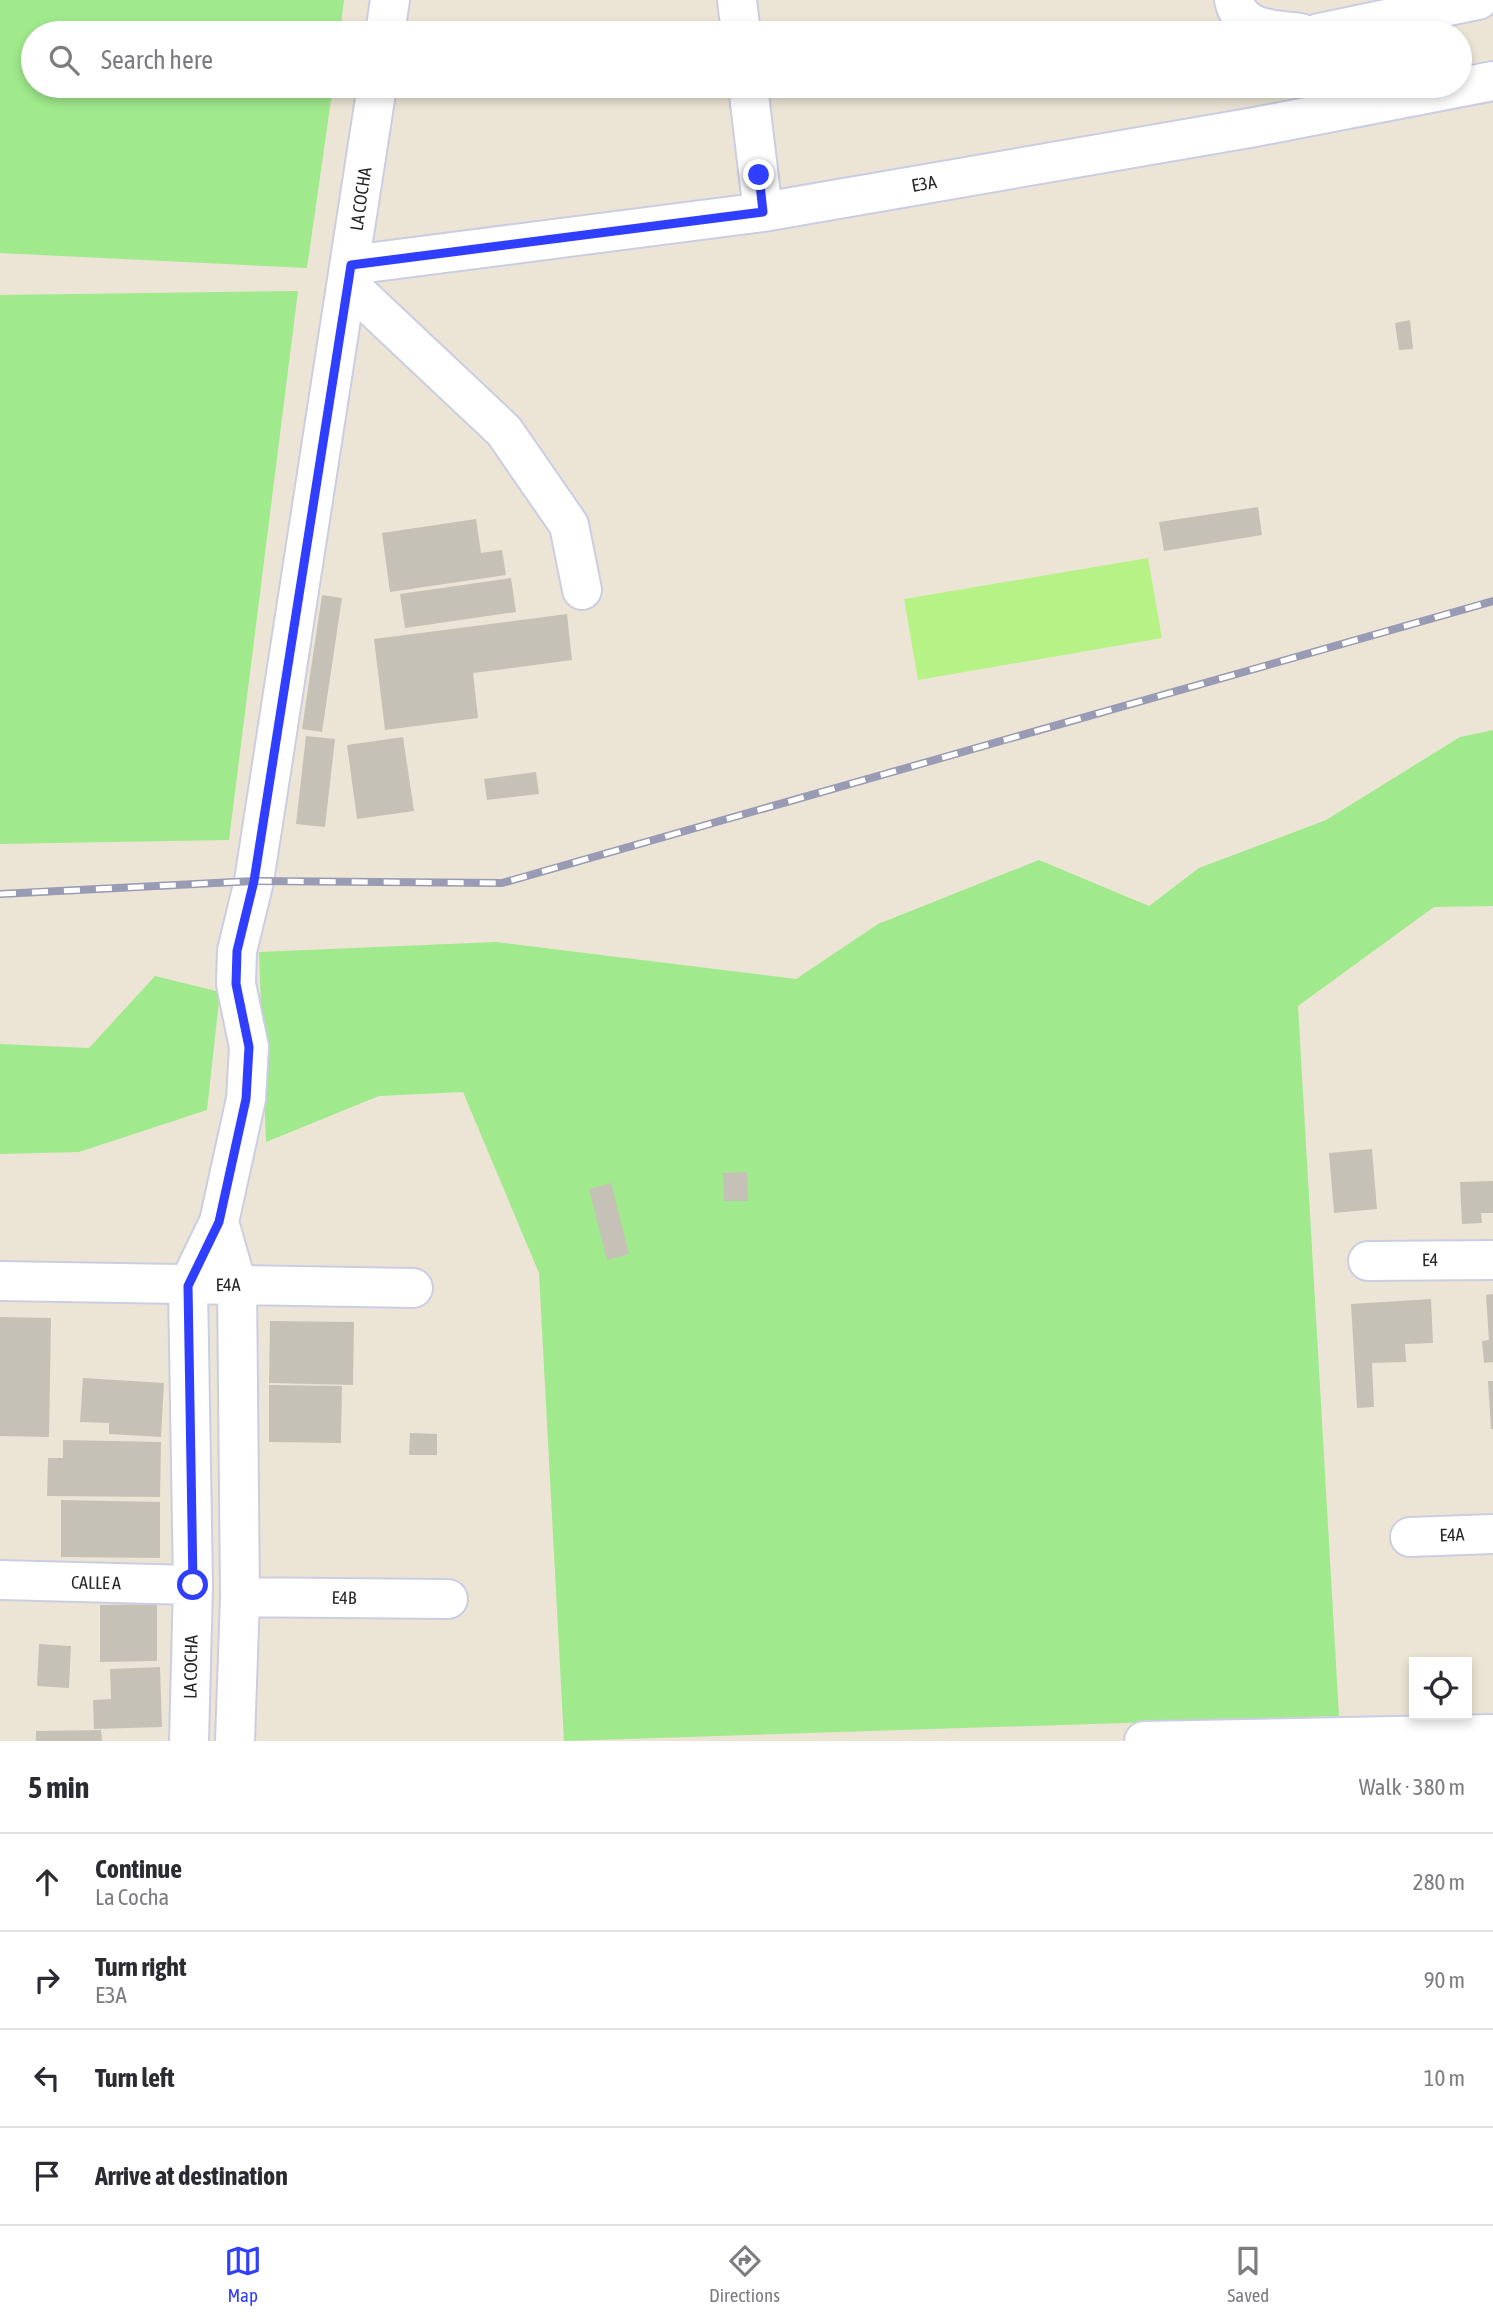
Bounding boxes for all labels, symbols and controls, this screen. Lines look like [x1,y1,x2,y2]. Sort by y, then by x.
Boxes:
search box [21,21,1472,98]
icon: search [45,41,83,79]
text: Search here [101,45,213,75]
route end [743,159,774,190]
street label: LA COCHA [346,166,375,232]
street label: E3A [910,171,938,196]
street label: E4 [1422,1249,1438,1270]
street label: E4A [215,1274,241,1295]
street label: E4A [1439,1524,1465,1545]
route start [177,1569,208,1600]
street label: CALLE A [71,1572,121,1593]
street label: E4B [331,1587,357,1608]
street label: LA COCHA [179,1635,202,1699]
map controls [1409,1657,1472,1720]
button: locate [1409,1657,1472,1720]
text: 5 min [28,1770,89,1804]
text: Walk · 380 m [1359,1774,1465,1800]
text: Continue [95,1854,182,1884]
icon: ahead [28,1863,66,1901]
text: 280 m [1413,1869,1465,1895]
text: La Cocha [95,1884,169,1910]
text: Turn right [95,1952,186,1982]
icon: right [28,1961,66,1999]
text: 90 m [1424,1967,1465,1993]
text: E3A [95,1982,127,2008]
icon: left [28,2059,66,2097]
text: Turn left [95,2063,175,2093]
text: 10 m [1424,2065,1465,2091]
icon: arrive [28,2157,66,2195]
text: Arrive at destination [95,2161,288,2191]
tab: Map [224,2242,262,2306]
tab: Directions [709,2242,780,2306]
tab: Saved [1227,2242,1269,2306]

